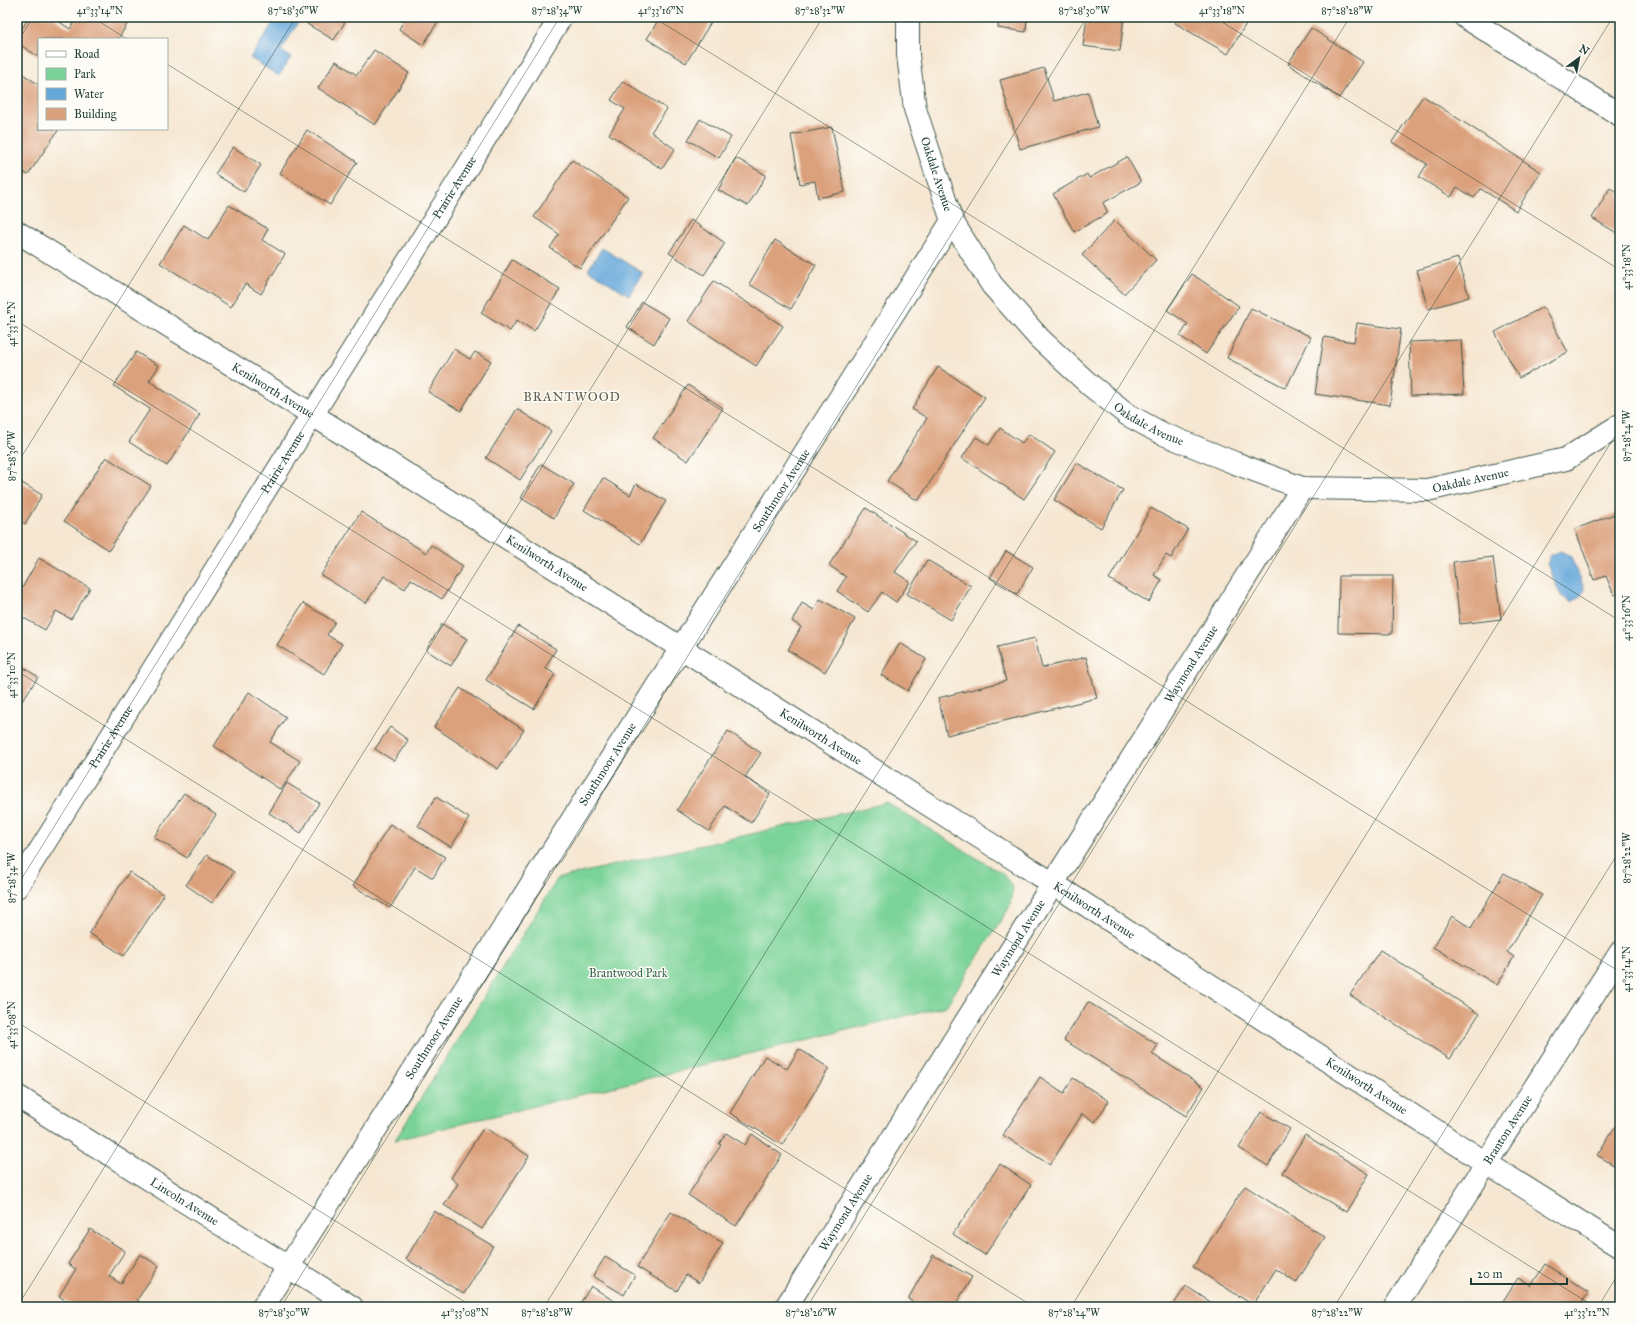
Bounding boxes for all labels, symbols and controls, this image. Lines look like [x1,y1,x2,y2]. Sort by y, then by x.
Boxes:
text: 41°33'14"N [77,5,124,17]
text: 87°28'36"W [268,5,319,17]
text: 87°28'34"W [532,5,583,17]
text: 41°33'16"N [638,5,684,17]
text: 87°28'32"W [795,5,846,17]
text: 87°28'30"W [1059,5,1110,17]
text: 41°33'18"N [1199,5,1246,17]
text: 87°28'28"W [1321,5,1373,17]
legend [38,38,168,130]
north arrow [1559,38,1599,78]
text: N [1577,42,1592,58]
text: Road [74,47,100,61]
text: Park [74,67,96,81]
text: Water [74,87,104,101]
text: Building [74,107,117,122]
street label: Oakdale Avenue [918,135,955,213]
street label: Prairie Avenue [430,154,479,221]
text: 41°33'18"N [1621,243,1633,290]
text: 41°33'12"N [6,301,18,347]
street label: Kenilworth Avenue [229,360,317,421]
district label: BRANTWOOD [523,389,621,405]
street label: Oakdale Avenue [1111,399,1186,448]
text: 87°28'24"W [1621,410,1633,462]
street label: Prairie Avenue [258,428,307,496]
text: 87°28'36"W [6,430,18,481]
street label: Southmoor Avenue [749,446,813,535]
street label: Oakdale Avenue [1431,465,1510,496]
street label: Kenilworth Avenue [503,532,591,594]
text: 41°33'16"N [1621,595,1633,641]
street label: Waymond Avenue [1162,623,1221,705]
text: 41°33'10"N [6,651,18,698]
street label: Prairie Avenue [86,703,136,771]
street label: Kenilworth Avenue [777,705,864,768]
street label: Southmoor Avenue [576,720,639,808]
text: 87°28'22"W [1621,832,1633,884]
text: 87°28'34"W [6,852,18,903]
street label: Kenilworth Avenue [1051,879,1138,942]
street label: Waymond Avenue [989,897,1048,979]
text: 41°33'14"N [1621,945,1633,992]
park label: Brantwood Park [589,966,668,980]
street label: Southmoor Avenue [402,993,465,1082]
text: 41°33'08"N [6,1001,18,1049]
street label: Kenilworth Avenue [1323,1054,1410,1117]
street label: Branton Avenue [1480,1092,1535,1167]
street label: Waymond Avenue [816,1171,875,1254]
street label: Lincoln Avenue [148,1175,221,1228]
scale bar [1471,1260,1567,1286]
text: 20 m [1477,1267,1503,1281]
text: 87°28'30"W [259,1307,310,1319]
text: 41°33'08"N [441,1307,489,1319]
text: 87°28'28"W [521,1307,573,1319]
text: 87°28'26"W [785,1307,837,1319]
text: 87°28'24"W [1048,1307,1100,1319]
text: 87°28'22"W [1312,1307,1363,1319]
text: 41°33'12"N [1564,1307,1610,1319]

